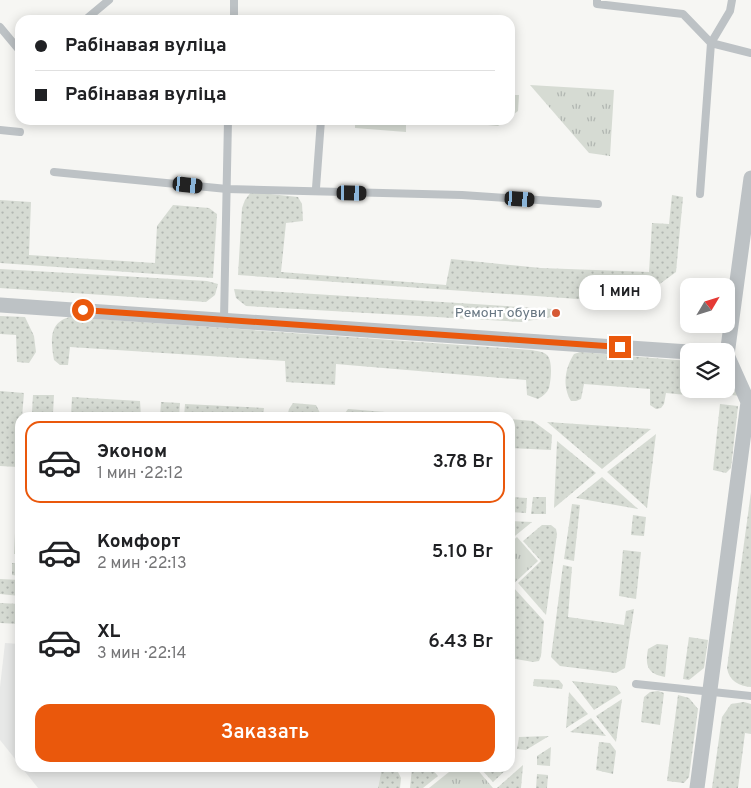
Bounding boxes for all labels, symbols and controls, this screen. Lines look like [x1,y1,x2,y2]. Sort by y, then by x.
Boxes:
text: Рабінавая вуліца [65,34,226,58]
text: Рабінавая вуліца [65,83,226,107]
car [172,176,203,194]
car [336,185,367,201]
car [504,190,535,208]
callout: 1 мин [579,274,661,310]
north arrow [680,278,735,332]
map controls [680,278,735,398]
text: 1 мин [600,282,640,302]
route start [72,299,94,321]
place label: Ремонт обуви [455,305,546,322]
marker: Ремонт обуви [550,307,562,319]
route end [609,336,631,358]
button: layers [680,343,735,398]
icon: car [37,440,82,485]
text: Эконом [97,440,167,464]
text: 3.78 Br [432,450,493,474]
text: 1 мин · 22:12 [97,464,183,484]
icon: car [37,530,82,575]
text: Комфорт [97,530,180,554]
text: 5.10 Br [432,540,493,564]
text: 2 мин · 22:13 [97,554,187,574]
icon: car [37,620,82,665]
text: XL [97,620,120,644]
text: 6.43 Br [428,630,493,654]
text: 3 мин · 22:14 [97,644,187,664]
button: Заказать [35,704,495,762]

